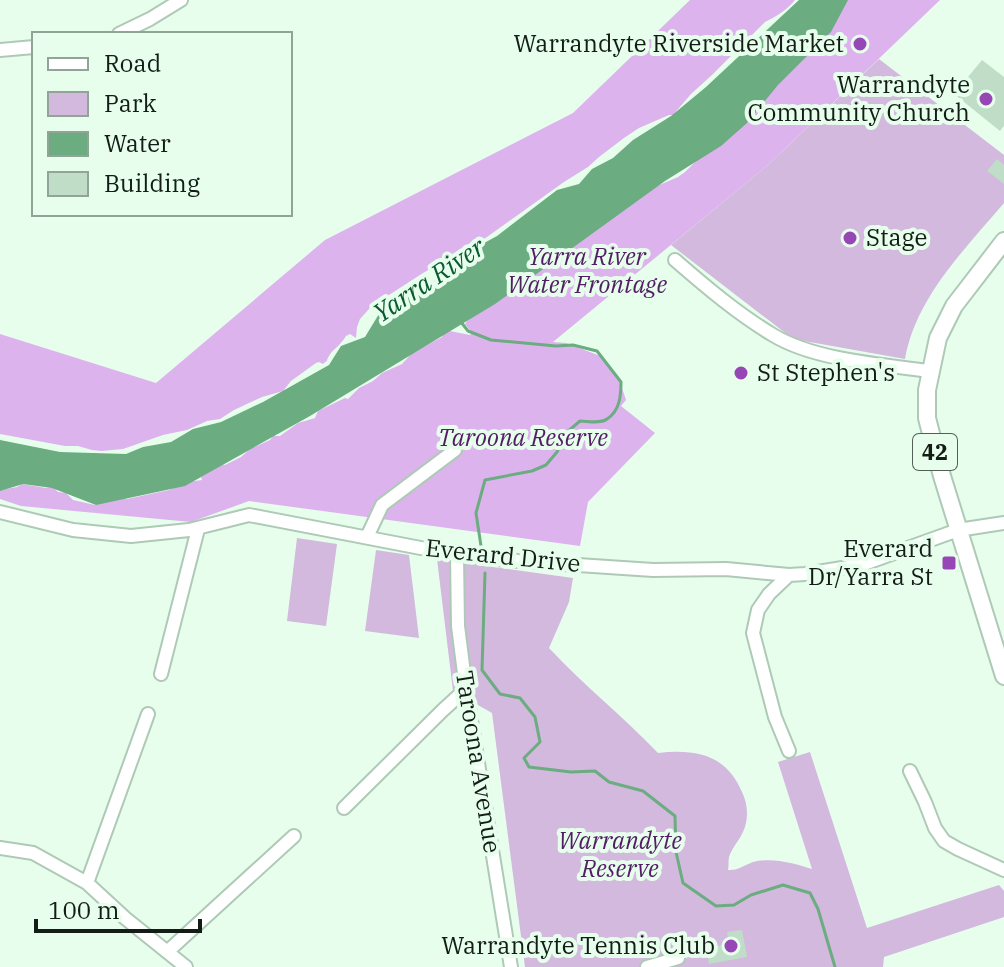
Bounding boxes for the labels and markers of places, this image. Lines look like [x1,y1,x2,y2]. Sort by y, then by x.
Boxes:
place label: Warrandyte Riverside Market [513,27,844,59]
marker: Warrandyte Riverside Market [851,35,869,53]
place label: Warrandyte Community Church [747,68,970,128]
marker: Warrandyte Community Church [977,90,995,108]
place label: Stage [866,221,927,253]
marker: Stage [841,229,859,247]
place label: St Stephen's [757,356,895,388]
marker: St Stephen's [732,364,750,382]
place label: Everard Dr/Yarra St [808,532,933,592]
marker: Everard Dr/Yarra St [940,554,958,572]
place label: Warrandyte Tennis Club [441,929,715,961]
marker: Warrandyte Tennis Club [722,937,740,955]

